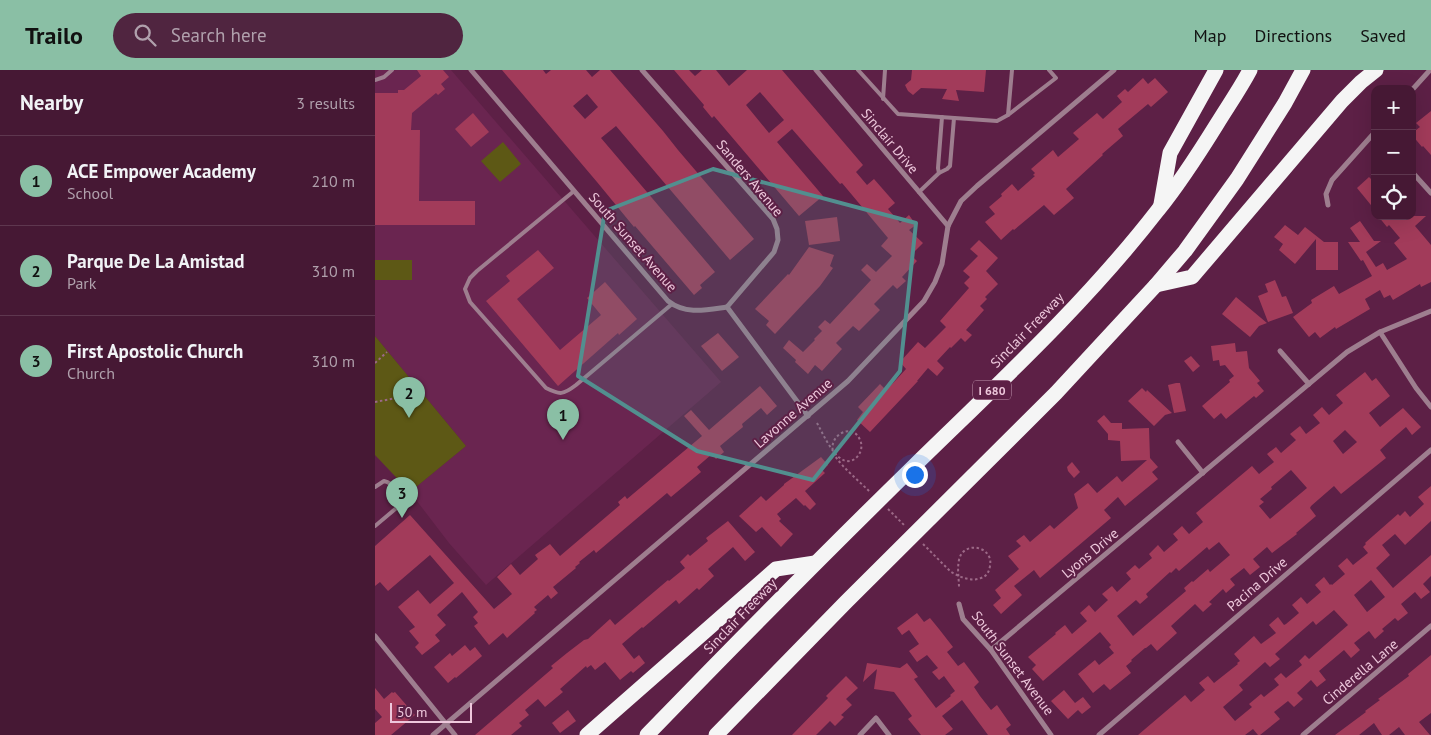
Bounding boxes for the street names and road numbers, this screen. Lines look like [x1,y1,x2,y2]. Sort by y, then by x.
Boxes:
street label: Sinclair Drive [857,105,923,177]
street label: Sanders Avenue [713,136,787,220]
street label: South Sunset Avenue [585,189,681,295]
street label: Sinclair Freeway [986,288,1068,372]
street label: Lavonne Avenue [750,374,836,452]
road number: I 680 [973,380,1011,400]
street label: Lyons Drive [1058,524,1122,582]
street label: Pacina Drive [1223,553,1291,615]
street label: Sinclair Freeway [699,574,781,658]
street label: South Sunset Avenue [968,607,1058,719]
street label: Cinderella Lane [1318,635,1402,709]

